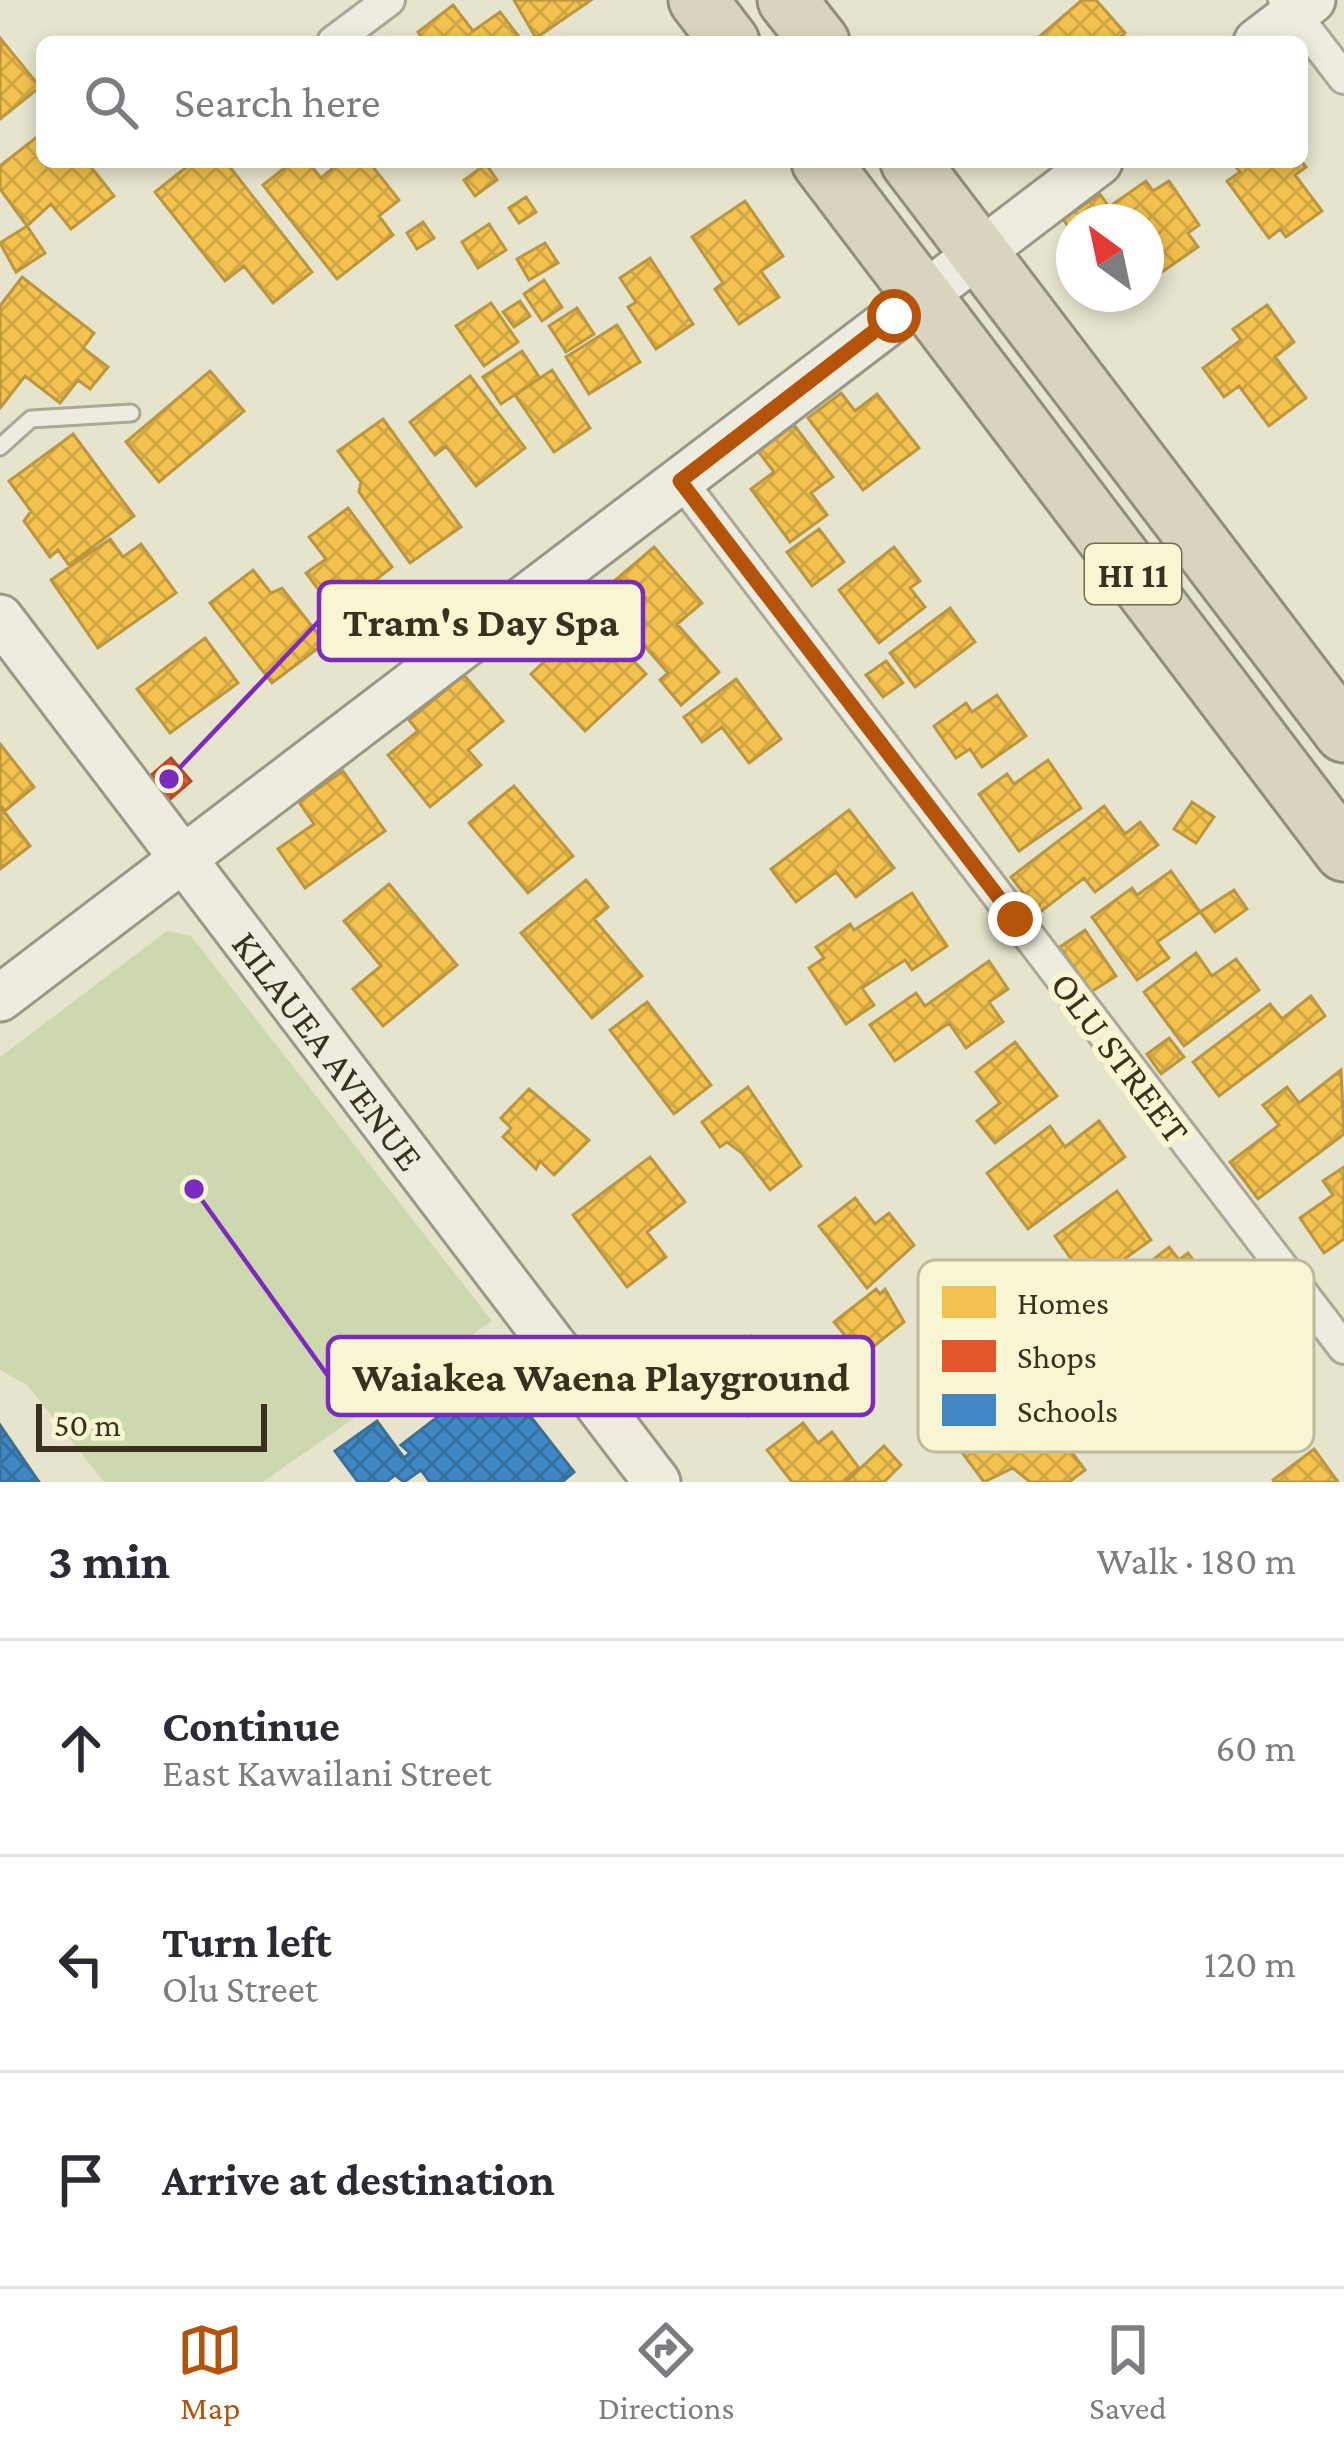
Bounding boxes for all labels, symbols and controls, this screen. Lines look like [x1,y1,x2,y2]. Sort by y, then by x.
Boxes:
search box [36,36,1308,168]
icon: search [78,69,144,135]
text: Search here [174,77,381,127]
north arrow [1056,204,1164,312]
route start [867,289,921,343]
road number: HI 11 [1085,544,1181,604]
callout: Tram's Day Spa [319,582,643,660]
text: Tram's Day Spa [343,598,620,645]
route end [988,892,1042,946]
street label: KILAUEA AVENUE [224,923,433,1178]
street label: OLU STREET [1043,964,1199,1151]
legend [918,1260,1314,1452]
text: Homes [1017,1284,1109,1321]
callout: Waiakea Waena Playground [328,1337,873,1415]
text: Shops [1017,1338,1097,1375]
text: Waiakea Waena Playground [351,1353,850,1400]
text: Schools [1017,1392,1118,1429]
scale bar [36,1398,267,1451]
text: 50 m [54,1406,121,1443]
text: 3 min [48,1532,170,1589]
text: Walk · 180 m [1096,1539,1296,1582]
text: Continue [162,1701,340,1751]
icon: ahead [48,1715,114,1781]
text: 60 m [1215,1726,1296,1769]
text: East Kawailani Street [162,1751,491,1794]
text: Turn left [162,1917,331,1967]
icon: left [48,1931,114,1997]
text: 120 m [1204,1942,1296,1985]
text: Olu Street [162,1967,318,2010]
icon: arrive [48,2147,114,2213]
text: Arrive at destination [162,2155,555,2205]
tab: Map [177,2317,243,2426]
tab: Directions [598,2317,735,2426]
tab: Saved [1089,2317,1167,2426]

